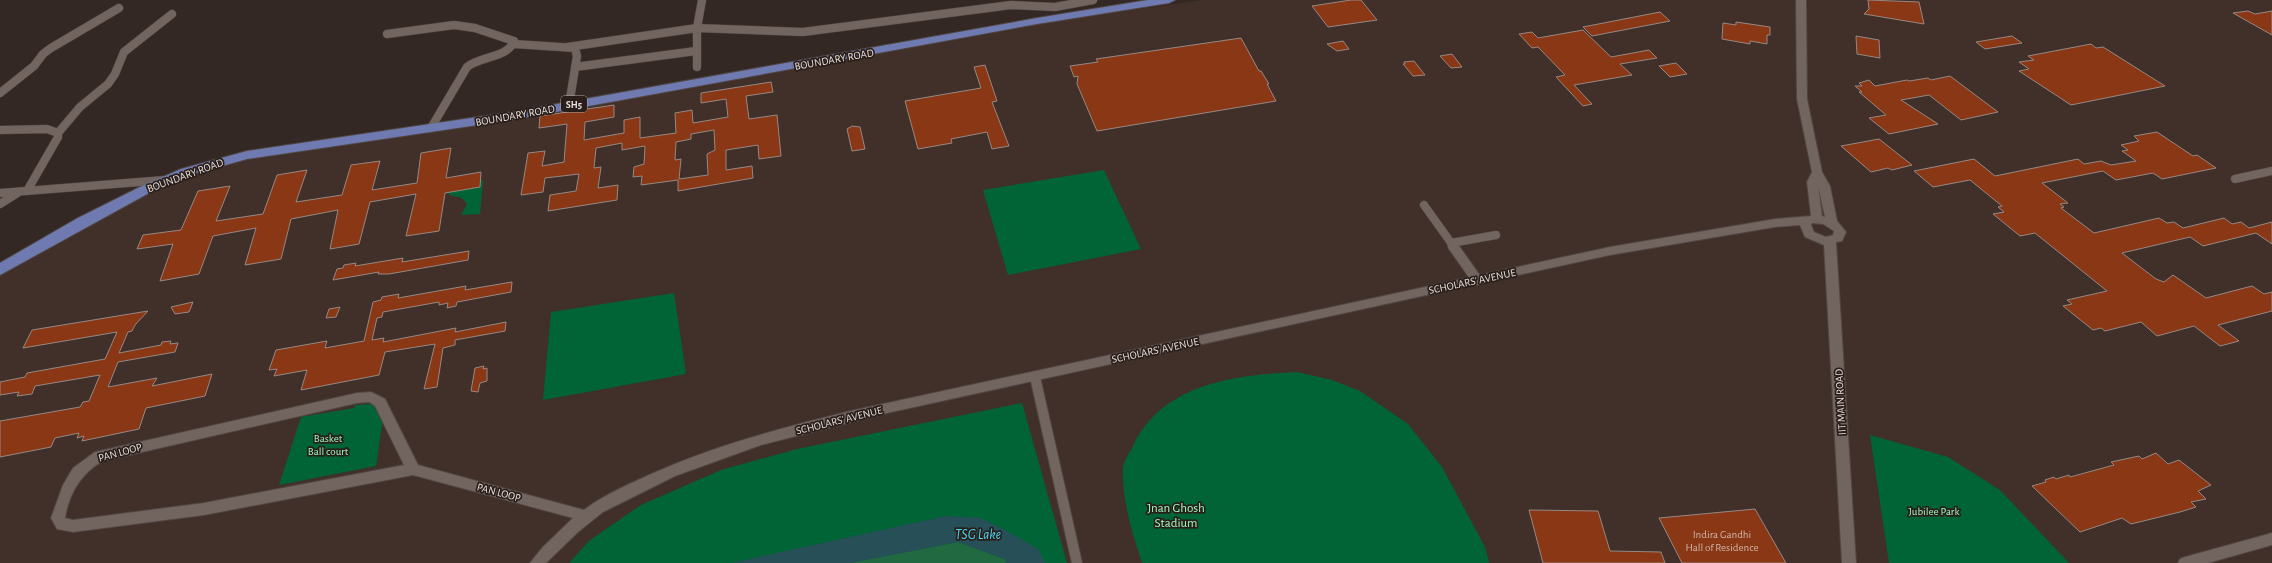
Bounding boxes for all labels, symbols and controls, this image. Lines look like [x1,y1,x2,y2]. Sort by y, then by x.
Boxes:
street label: BOUNDARY ROAD [794,47,875,72]
road number: SH5 [561,96,587,112]
street label: BOUNDARY ROAD [475,103,556,128]
street label: BOUNDARY ROAD [146,157,225,194]
street label: SCHOLARS' AVENUE [1428,267,1517,296]
street label: SCHOLARS' AVENUE [1111,336,1200,365]
street label: IIT MAIN ROAD [1833,368,1848,435]
street label: SCHOLARS' AVENUE [795,404,884,437]
park label: Basket Ball court [308,433,349,457]
street label: PAN LOOP [97,441,143,464]
street label: PAN LOOP [476,481,522,504]
park label: Jnan Ghosh Stadium [1147,502,1205,530]
park label: Jubilee Park [1909,506,1959,517]
water label: TSG Lake [955,528,1001,542]
house number: Indira Gandhi Hall of Residence [1685,529,1759,553]

